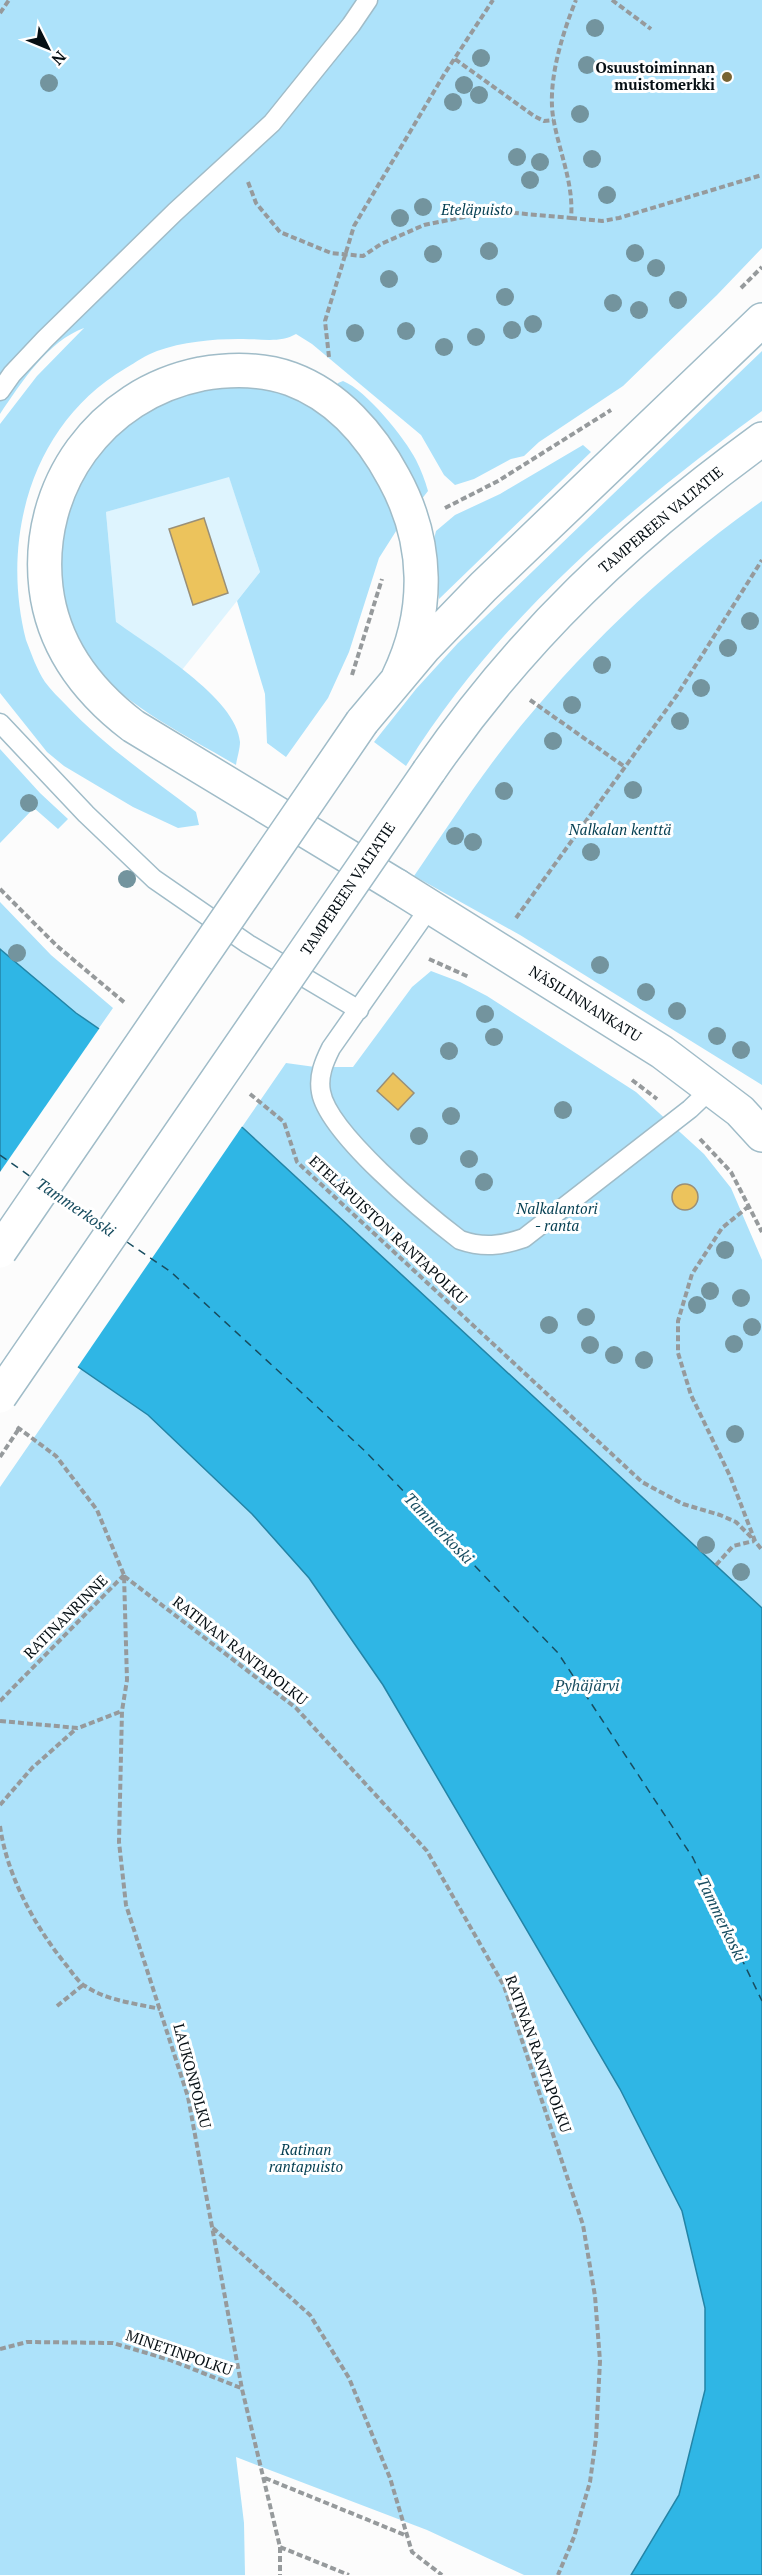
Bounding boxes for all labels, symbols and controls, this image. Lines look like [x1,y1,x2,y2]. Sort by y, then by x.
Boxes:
north arrow [18,18,78,78]
text: N [47,46,71,70]
place label: Osuustoiminnan muistomerkki [595,57,715,94]
marker: Osuustoiminnan muistomerkki [720,70,734,84]
park label: Eteläpuisto [440,199,513,219]
street label: TAMPEREEN VALTATIE [594,461,727,577]
street label: TAMPEREEN VALTATIE [295,818,399,959]
park label: Nalkalan kenttä [568,819,671,839]
street label: NÄSILINNANKATU [526,960,646,1046]
street label: ETELÄPUISTON RANTAPOLKU [305,1151,472,1308]
water label: Tammerkoski [32,1172,120,1242]
park label: Nalkalantori - ranta [515,1198,598,1235]
water label: Tammerkoski [399,1488,479,1569]
street label: RATINANRINNE [19,1570,112,1663]
street label: RATINAN RANTAPOLKU [169,1591,312,1709]
water label: Pyhäjärvi [553,1674,620,1696]
water label: Tammerkoski [692,1873,752,1965]
street label: RATINAN RANTAPOLKU [501,1972,577,2135]
street label: LAUKONPOLKU [169,2021,217,2130]
park label: Ratinan rantapuisto [269,2139,344,2176]
street label: MINETINPOLKU [123,2324,235,2380]

